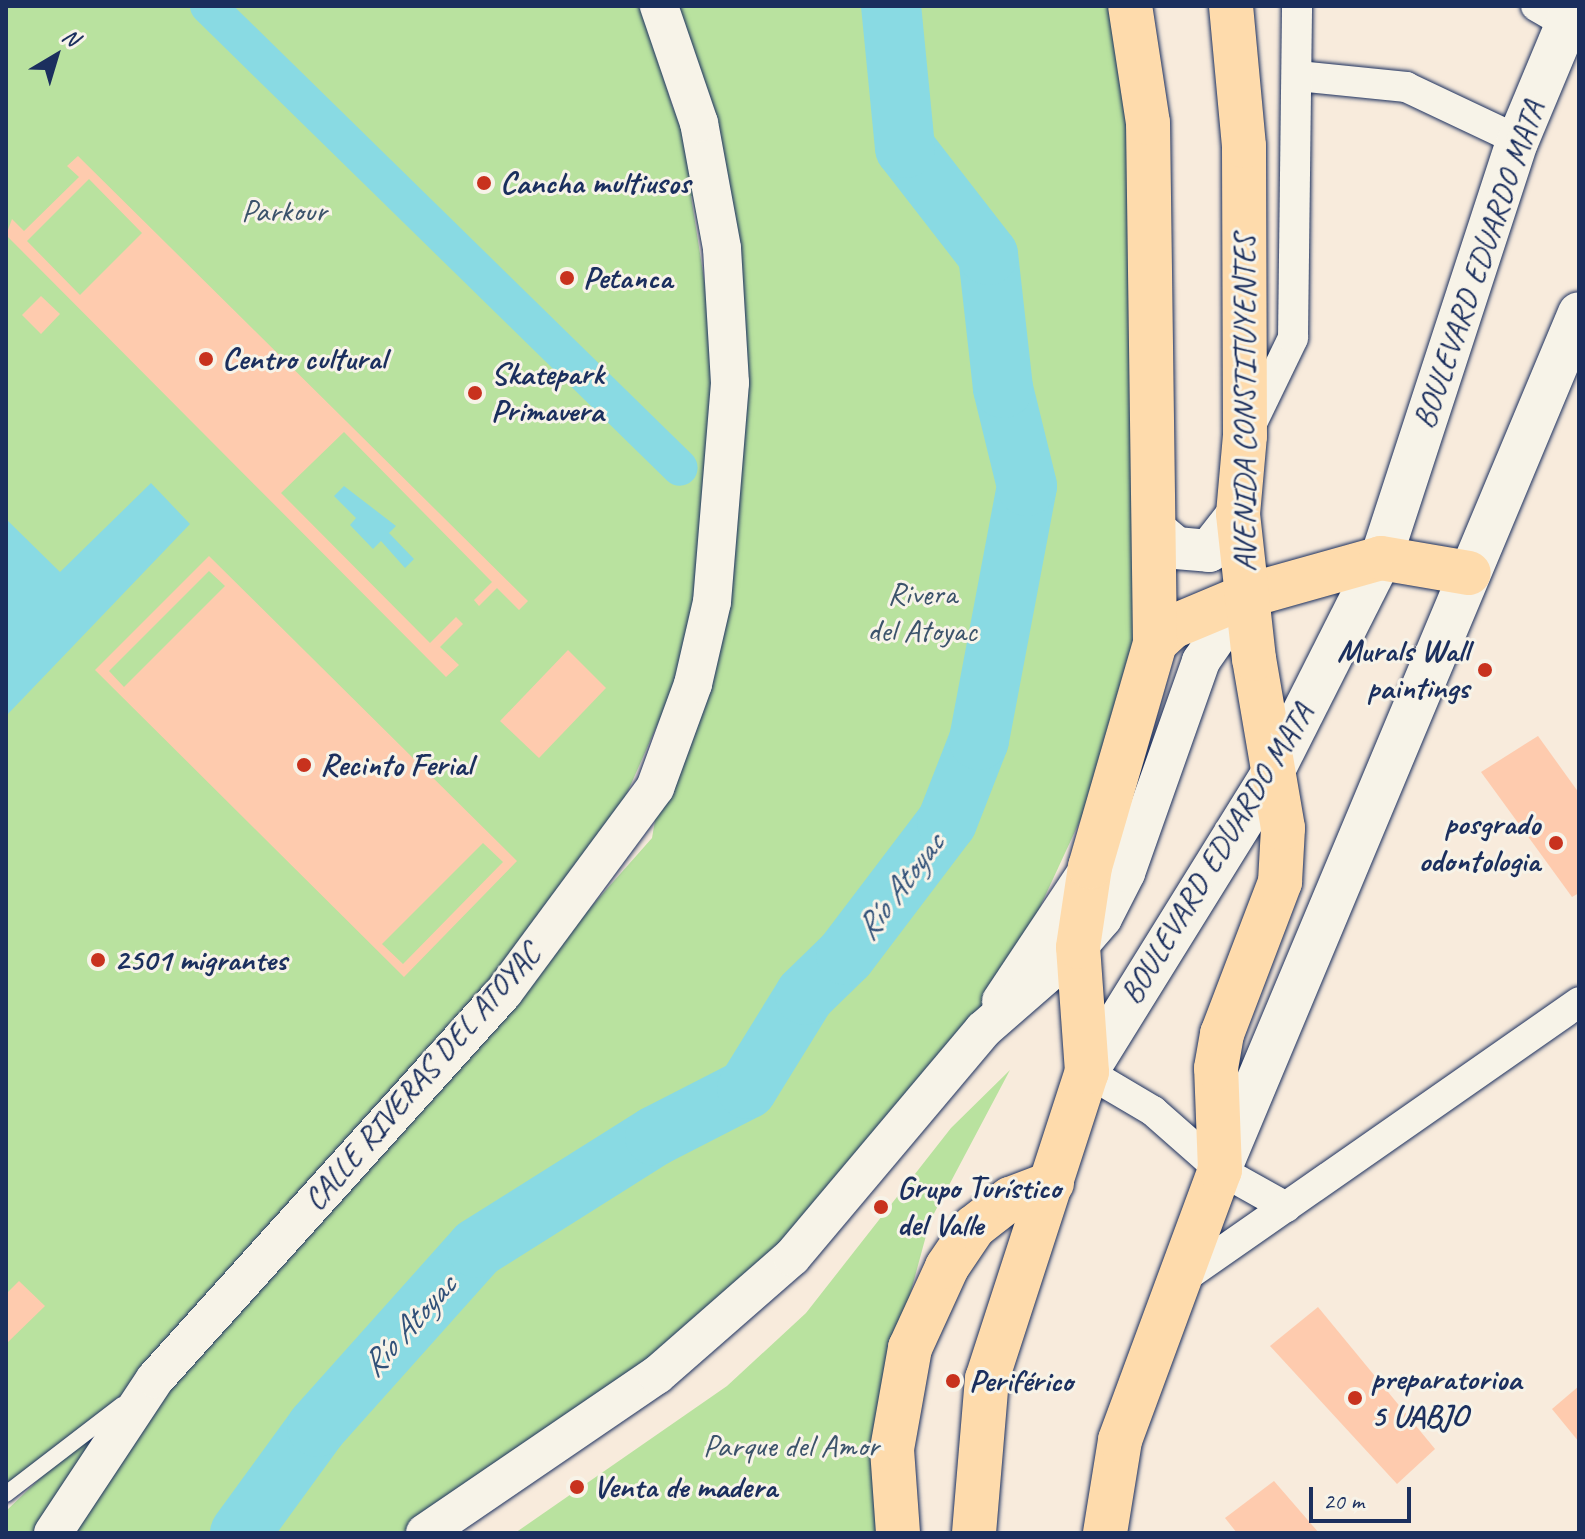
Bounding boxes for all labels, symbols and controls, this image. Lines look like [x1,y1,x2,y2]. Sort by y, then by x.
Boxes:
north arrow [16,16,96,96]
text: N [57,22,85,52]
street label: BOULEVARD EDUARDO MATA [1405,97,1553,433]
place label: Cancha multiusos [500,164,690,202]
marker: Cancha multiusos [475,174,493,192]
park label: Parkour [241,192,327,230]
street label: AVENIDA CONSTITUYENTES [1226,234,1264,572]
place label: Petanca [583,259,672,297]
marker: Petanca [558,269,576,287]
place label: Centro cultural [222,340,386,378]
marker: Centro cultural [197,350,215,368]
place label: Skatepark Primavera [491,356,604,431]
marker: Skatepark Primavera [466,384,484,402]
park label: Rivera del Atoyac [867,576,977,651]
place label: Murals Wall paintings [1336,633,1469,708]
marker: Murals Wall paintings [1476,661,1494,679]
street label: BOULEVARD EDUARDO MATA [1112,698,1322,1010]
place label: Recinto Ferial [320,746,472,784]
marker: Recinto Ferial [295,756,313,774]
place label: posgrado odontologia [1418,806,1540,881]
water label: Río Atoyac [846,825,952,947]
marker: posgrado odontologia [1547,834,1565,852]
street label: CALLE RIVERAS DEL ATOYAC [296,936,548,1218]
place label: 2501 migrantes [114,941,287,979]
marker: 2501 migrantes [89,951,107,969]
place label: Grupo Turístico del Valle [897,1170,1061,1245]
marker: Grupo Turístico del Valle [872,1198,890,1216]
water label: Río Atoyac [352,1266,464,1384]
place label: preparatorioa 5 UABJO [1371,1361,1521,1436]
place label: Periférico [969,1362,1073,1400]
marker: Periférico [944,1372,962,1390]
marker: preparatorioa 5 UABJO [1346,1389,1364,1407]
park label: Parque del Amor [704,1427,878,1465]
place label: Venta de madera [593,1468,777,1506]
scale bar [1313,1471,1415,1521]
marker: Venta de madera [568,1478,586,1496]
text: 20 m [1323,1486,1364,1516]

